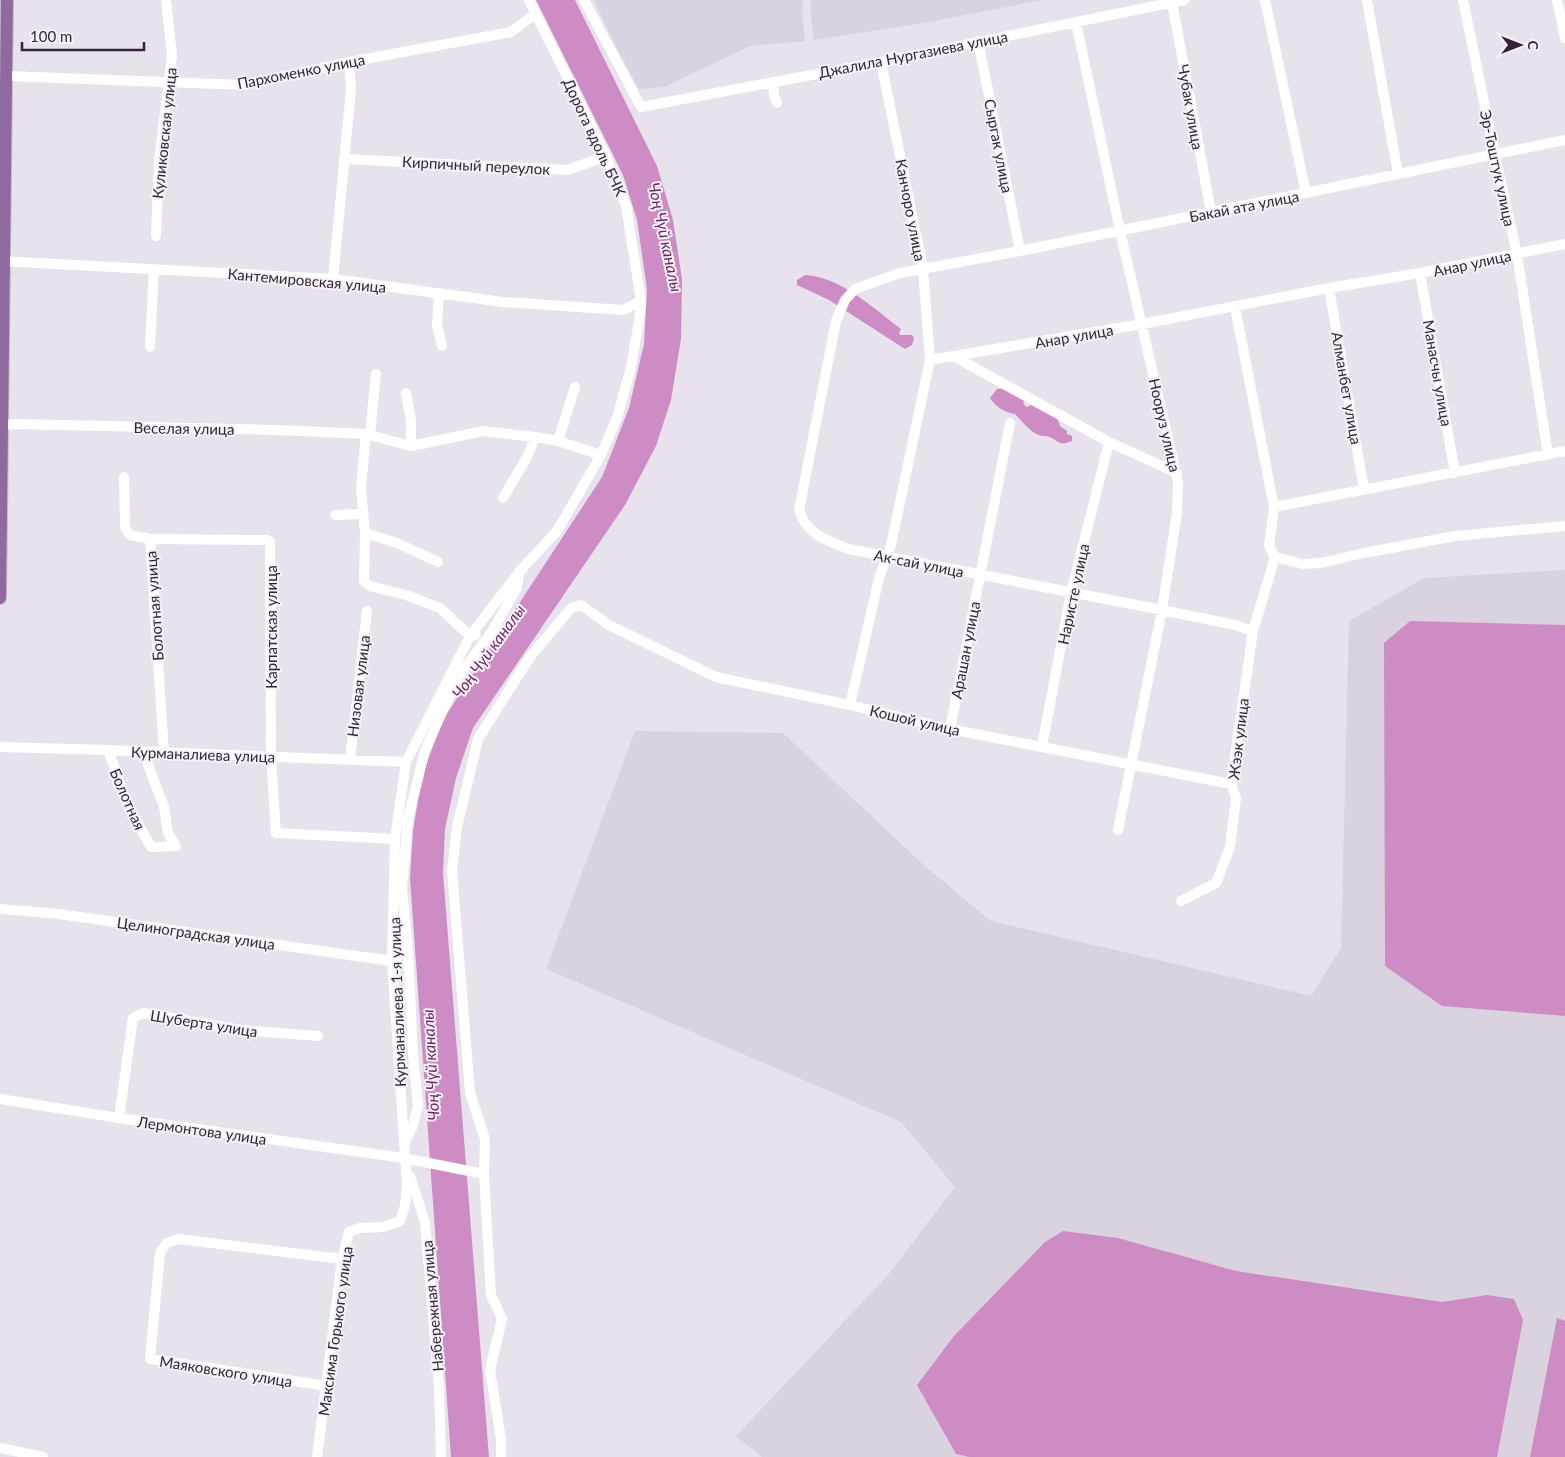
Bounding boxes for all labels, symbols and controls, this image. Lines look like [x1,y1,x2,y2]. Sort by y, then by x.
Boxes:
scale bar [22,20,145,52]
north arrow [1495,20,1545,70]
text: 100 m [30,27,72,45]
street label: Джалила Нургазиева улица [817,27,1009,81]
text: С [1525,40,1542,50]
street label: Пархоменко улица [236,50,366,92]
street label: Чубак улица [1175,63,1207,151]
street label: Куликовская улица [148,67,180,199]
street label: Дорога вдоль БЧК [560,75,630,199]
street label: Сыргак улица [981,97,1017,195]
street label: Эр-Тоштук улица [1477,108,1519,228]
street label: Кирпичный переулок [402,152,551,178]
street label: Канчоро улица [892,157,930,263]
water label: Чоң Чүй каналы [645,181,687,293]
street label: Бакай ата улица [1188,187,1300,225]
street label: Анар улица [1431,246,1513,280]
street label: Кантемировская улица [227,264,387,296]
street label: Манасчы улица [1420,318,1456,428]
street label: Анар улица [1033,320,1115,352]
street label: Алманбет улица [1328,330,1366,446]
street label: Нооруз улица [1145,376,1185,474]
street label: Веселая улица [133,418,235,438]
street label: Наристе улица [1053,542,1093,646]
street label: Ак-сай улица [872,545,966,581]
street label: Болотная улица [141,550,167,662]
street label: Карпатская улица [262,565,280,689]
water label: Чоң Чүй каналы [448,600,528,702]
street label: Арашан улица [947,600,983,700]
street label: Низовая улица [343,634,373,738]
street label: Жээк улица [1224,697,1252,781]
street label: Кошой улица [868,701,962,739]
street label: Курманалиева улица [131,742,275,766]
street label: Болотная [106,765,150,833]
street label: Целиноградская улица [116,913,276,953]
street label: Курманалиева 1-я улица [385,917,409,1087]
street label: Шуберта улица [149,1006,259,1040]
water label: Чоң Чүй каналы [418,1009,442,1121]
street label: Лермонтова улица [135,1112,268,1148]
street label: Набережная улица [417,1240,447,1372]
street label: Максима Горького улица [314,1245,356,1417]
street label: Маяковского улица [158,1352,294,1390]

